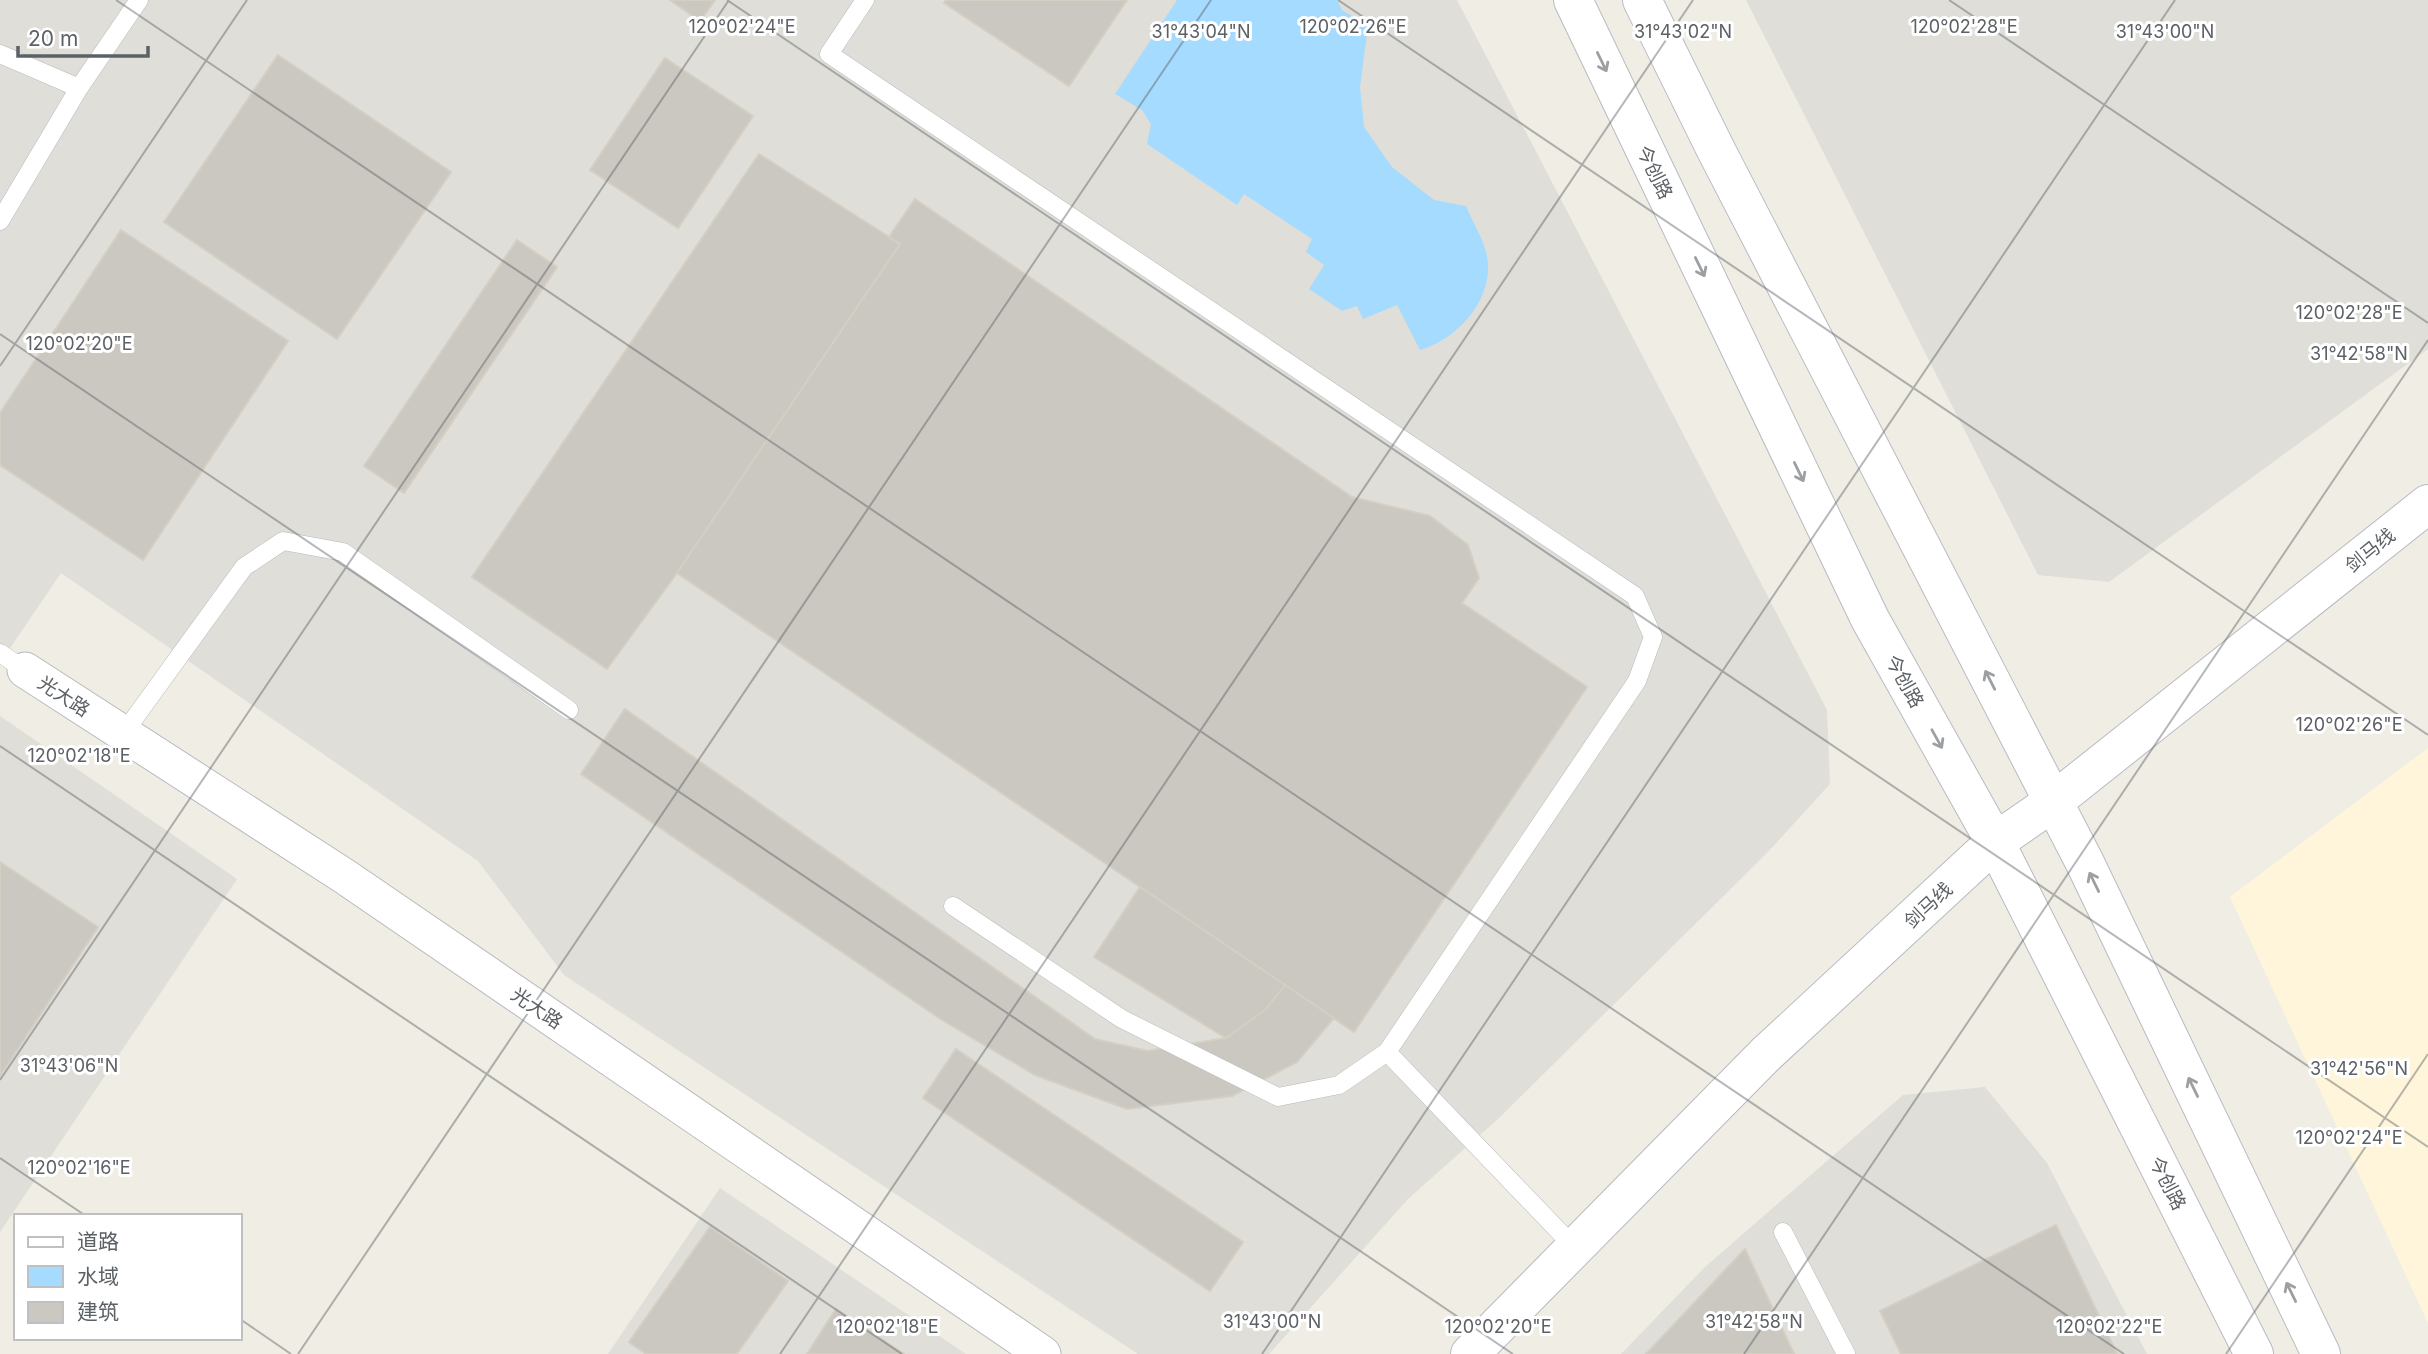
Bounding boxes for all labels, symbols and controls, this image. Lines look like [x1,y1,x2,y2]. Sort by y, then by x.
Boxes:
scale bar [18,14,147,58]
text: 120°02'24"E [688,16,796,37]
text: 120°02'26"E [1300,16,1406,37]
text: 120°02'28"E [1911,16,2017,37]
text: 31°43'04"N [1152,21,1250,42]
text: 31°43'02"N [1634,21,1732,42]
text: 31°43'00"N [2116,21,2214,42]
text: 20 m [28,26,78,51]
one-way arrow [1596,50,1609,72]
street label: 今创路 [1632,142,1677,203]
one-way arrow [1694,256,1708,277]
text: 120°02'28"E [2296,302,2402,323]
text: 120°02'20"E [25,333,133,354]
text: 31°42'58"N [2310,343,2408,364]
one-way arrow [1793,461,1806,482]
street label: 剑马线 [2341,524,2400,577]
street label: 今创路 [1881,651,1928,712]
one-way arrow [1982,670,1996,691]
street label: 光大路 [34,671,94,722]
text: 120°02'26"E [2296,714,2402,735]
one-way arrow [1931,728,1944,749]
text: 120°02'18"E [27,745,131,766]
one-way arrow [2087,872,2100,893]
street label: 剑马线 [1900,878,1957,933]
street label: 光大路 [507,983,567,1034]
text: 31°43'06"N [20,1055,118,1076]
text: 31°42'56"N [2310,1058,2408,1079]
one-way arrow [2185,1077,2199,1098]
text: 120°02'24"E [2295,1127,2403,1148]
street label: 今创路 [2144,1153,2191,1214]
text: 120°02'16"E [27,1157,131,1178]
legend [14,1214,242,1340]
text: 道路 [77,1229,119,1254]
text: 水域 [77,1264,119,1289]
one-way arrow [2284,1282,2298,1303]
text: 建筑 [77,1299,119,1324]
text: 31°43'00"N [1223,1311,1321,1332]
text: 31°42'58"N [1705,1311,1803,1332]
text: 120°02'18"E [835,1316,939,1337]
text: 120°02'20"E [1444,1316,1552,1337]
text: 120°02'22"E [2056,1316,2162,1337]

